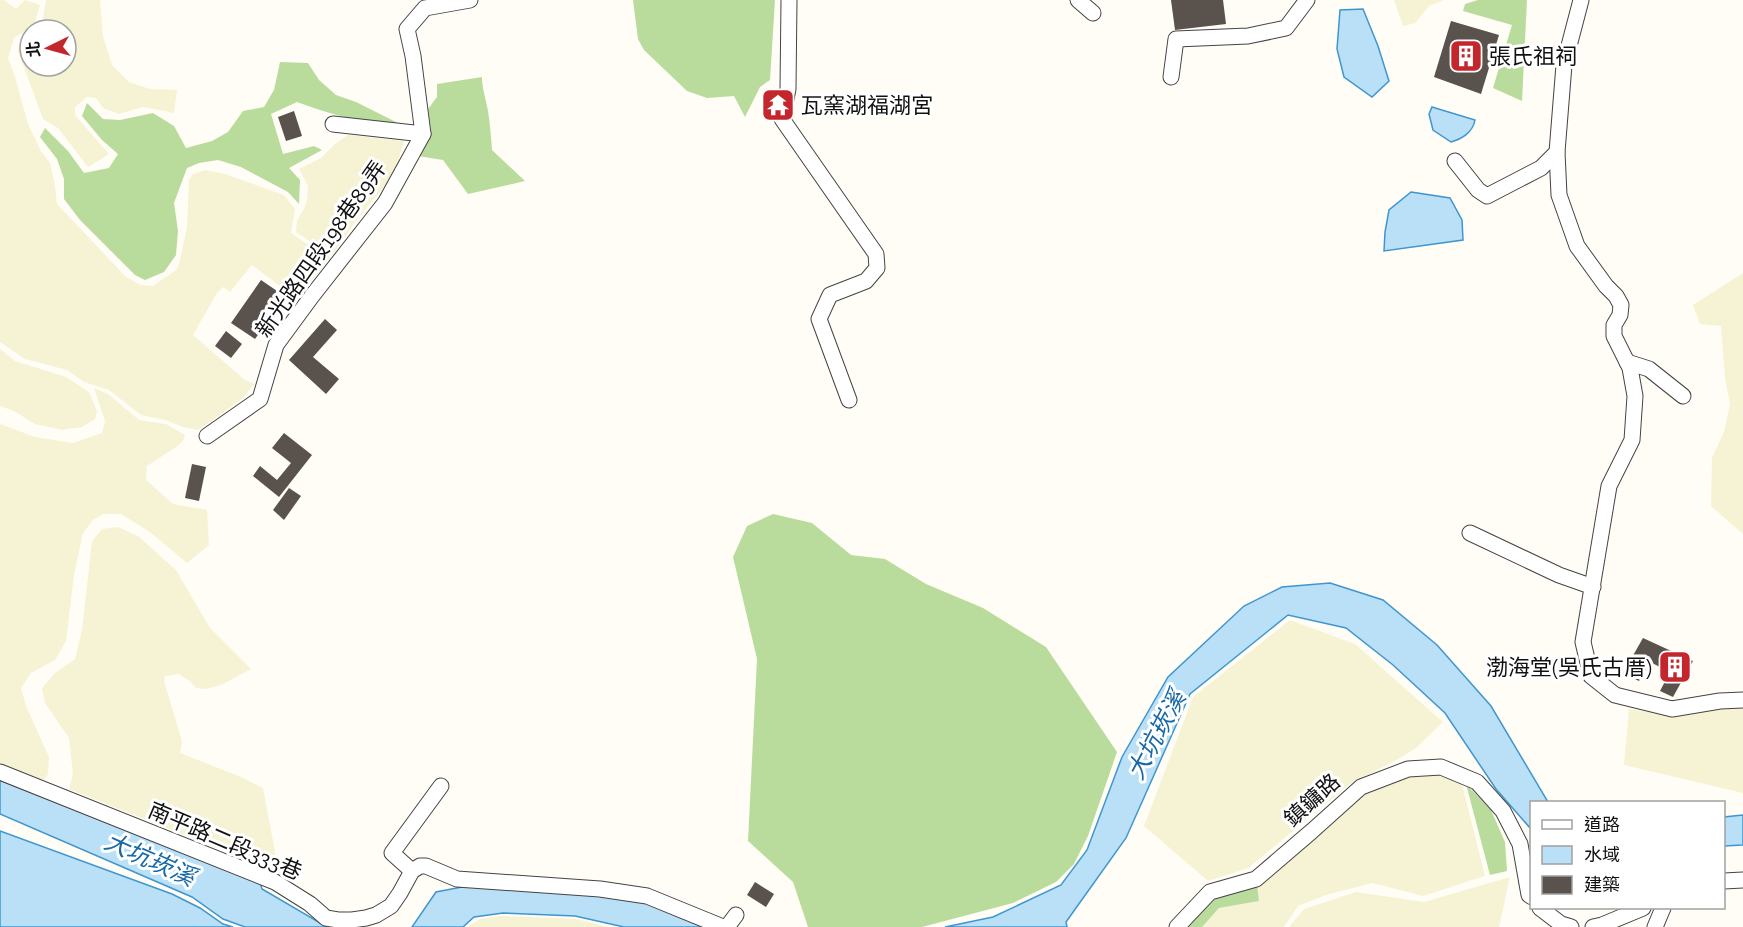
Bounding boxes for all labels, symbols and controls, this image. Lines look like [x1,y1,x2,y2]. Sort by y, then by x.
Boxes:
north arrow [18,18,78,78]
building icon: 張氏祖祠 [1448,38,1484,74]
text: 北 [23,40,44,58]
place label: 張氏祖祠 [1489,43,1577,70]
temple icon: 瓦窯湖福湖宮 [760,87,796,123]
place label: 瓦窯湖福湖宮 [801,92,933,119]
street label: 新光路四段198巷89弄 [250,155,392,343]
building icon: 渤海堂(吳氏古厝) [1657,649,1693,685]
place label: 渤海堂(吳氏古厝) [1486,654,1652,681]
water label: 大坑崁溪 [1121,683,1193,784]
street label: 鎮鏞路 [1278,768,1346,832]
street label: 南平路二段333巷 [144,796,306,886]
legend [1530,801,1725,909]
text: 道路 [1584,814,1620,836]
water label: 大坑崁溪 [100,826,202,893]
text: 水域 [1584,844,1620,866]
text: 建築 [1584,874,1620,896]

